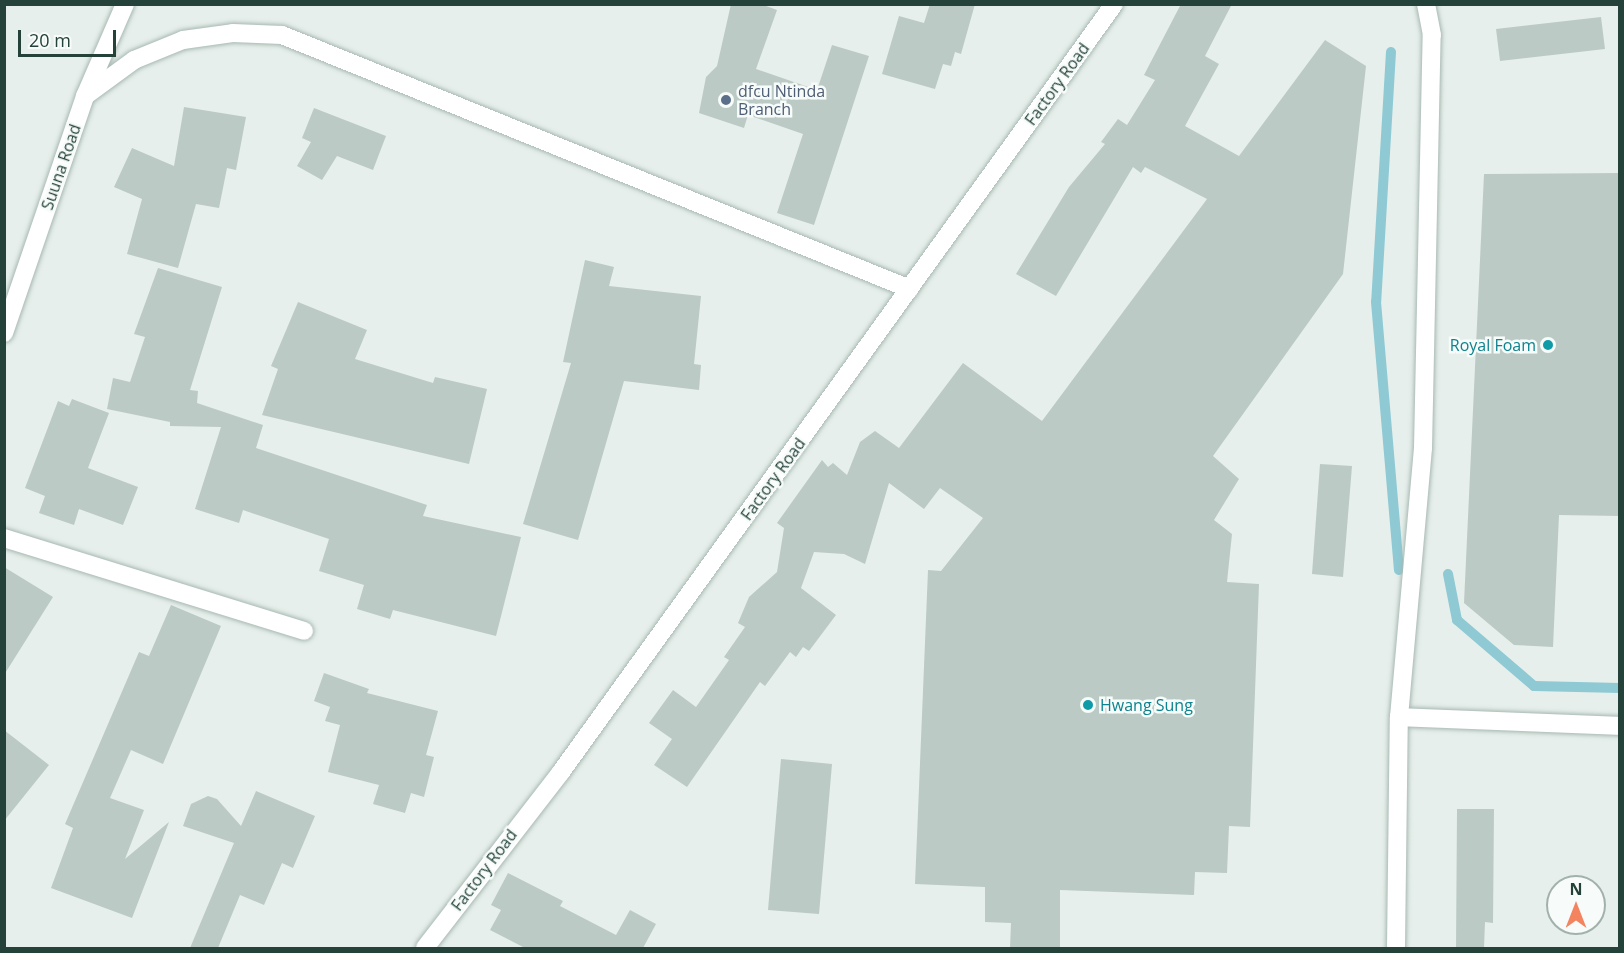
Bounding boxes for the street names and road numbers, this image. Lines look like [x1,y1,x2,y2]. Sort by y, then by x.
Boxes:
street label: Factory Road [1021,39,1093,129]
street label: Suuna Road [37,122,85,212]
street label: Factory Road [737,434,809,524]
street label: Factory Road [447,825,521,915]

